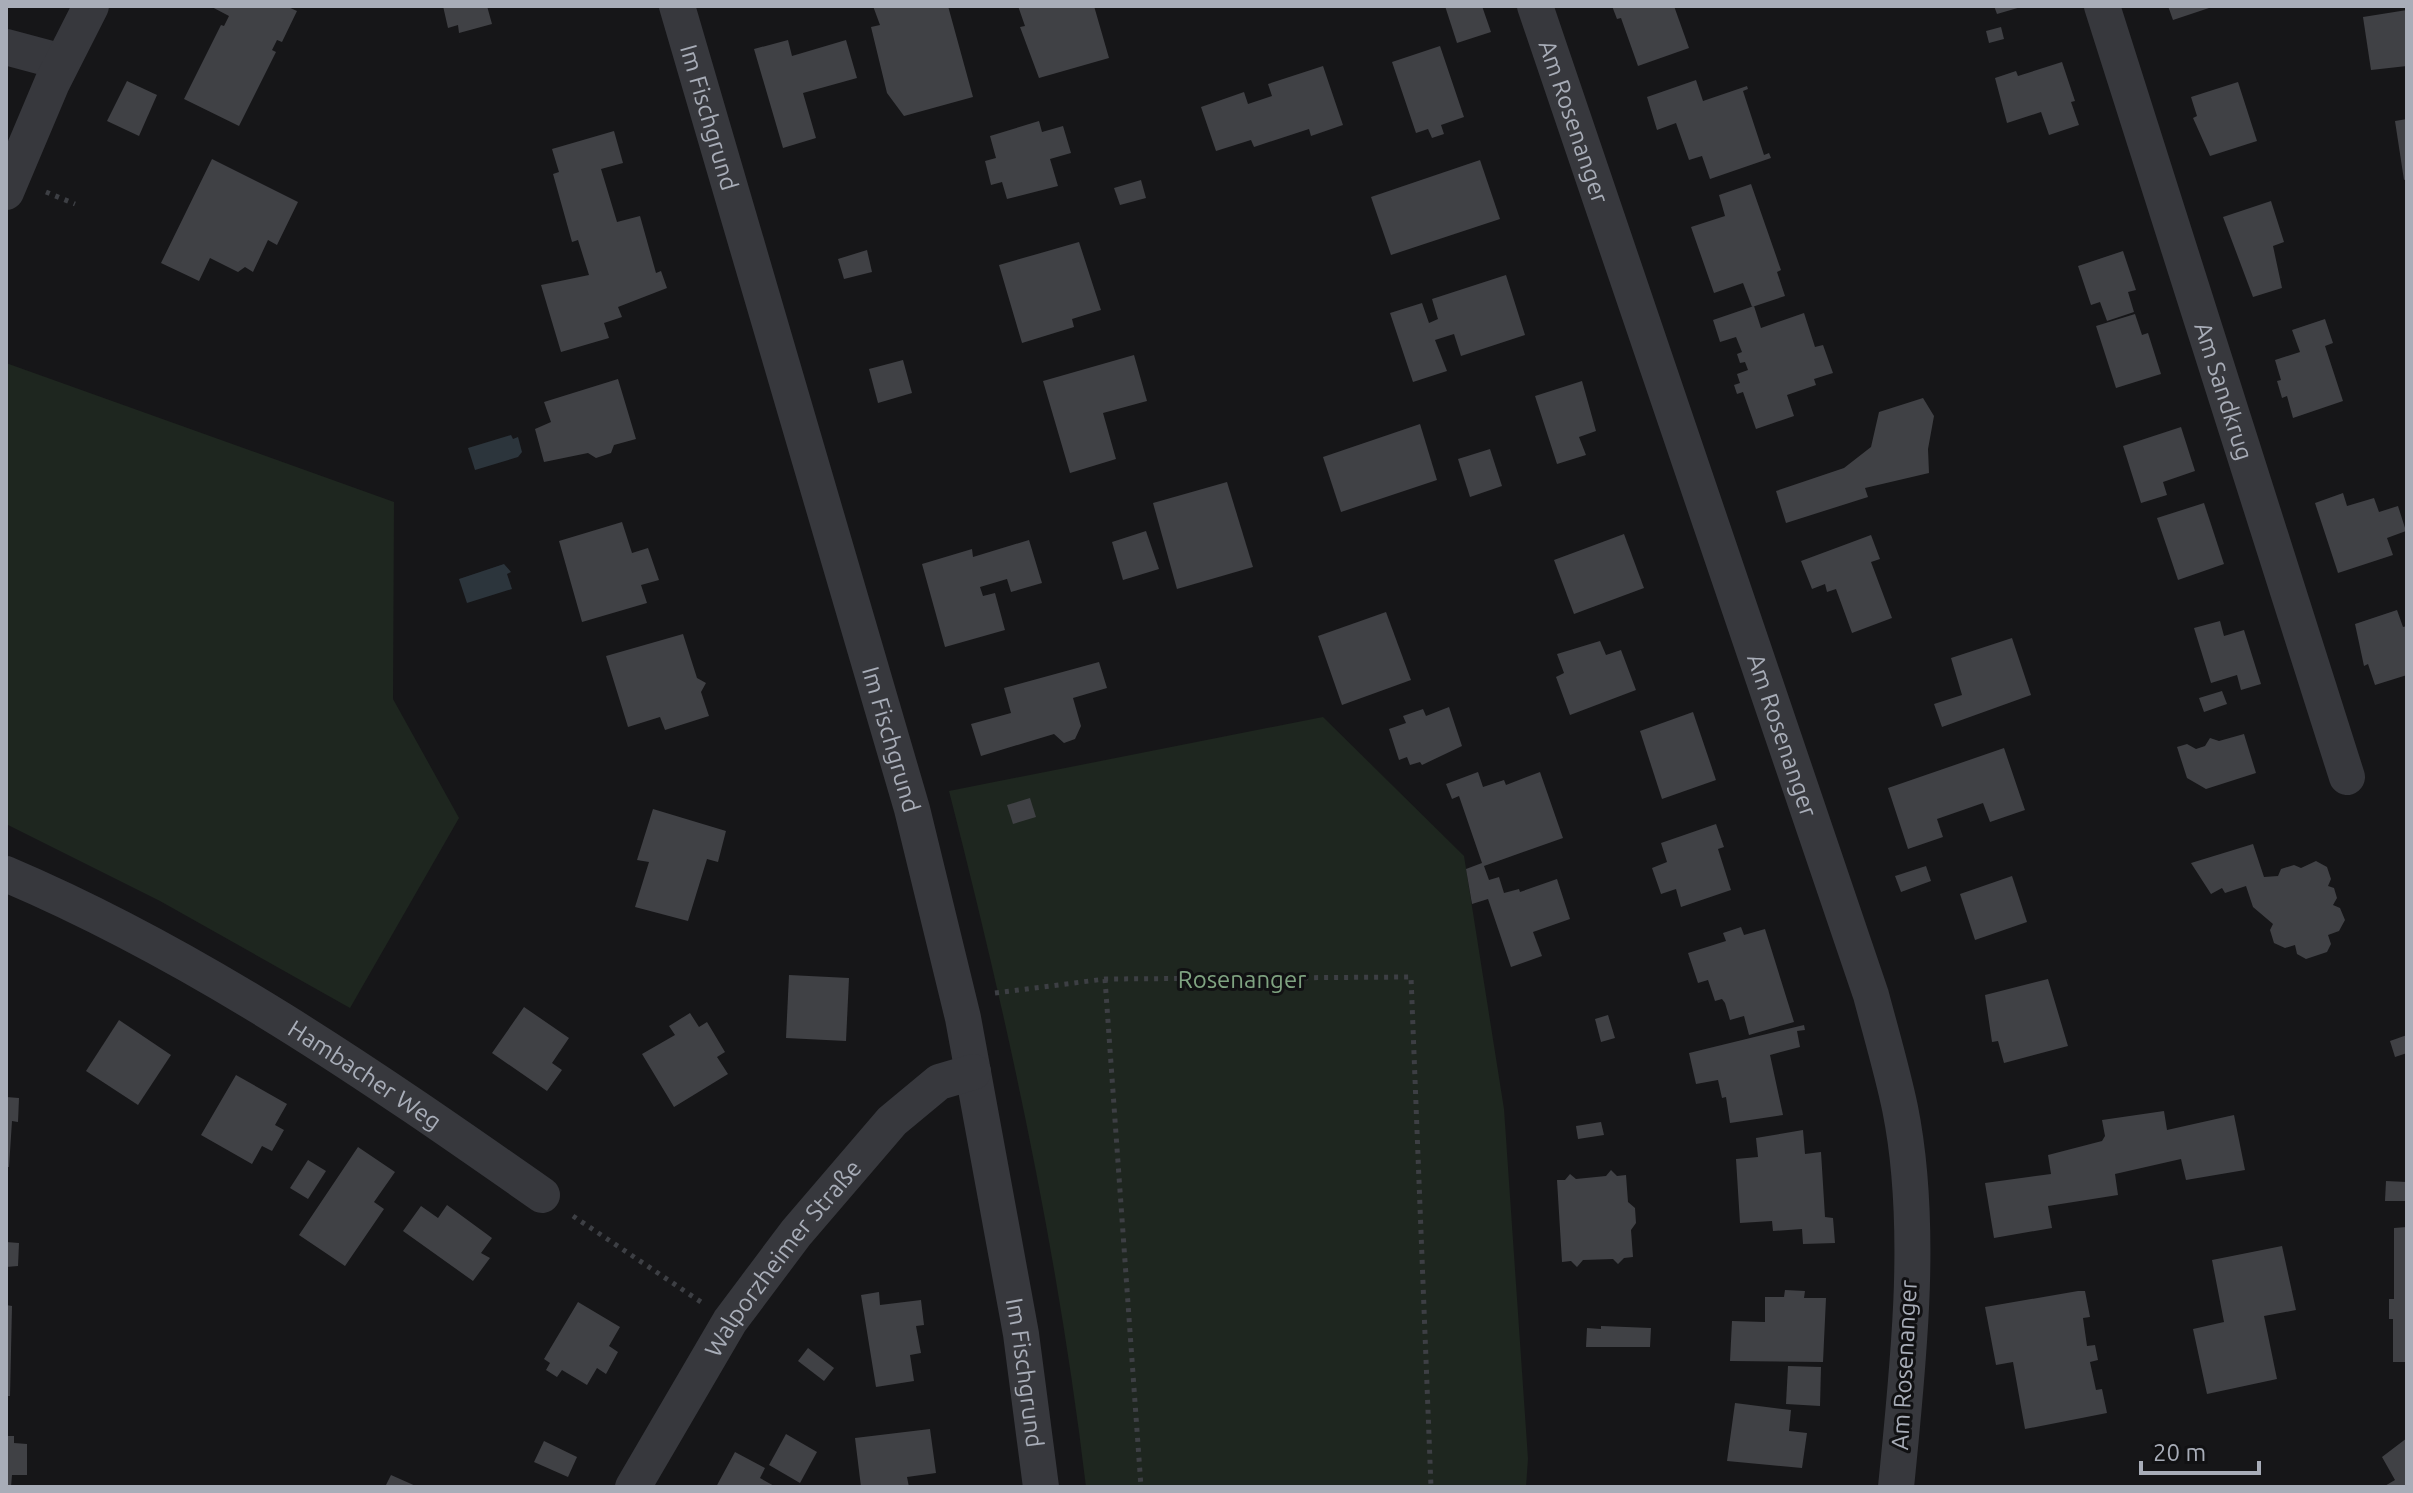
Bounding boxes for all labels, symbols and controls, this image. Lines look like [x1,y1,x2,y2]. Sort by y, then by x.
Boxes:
street label: Am Rosenanger [1534,36,1614,207]
street label: Im Fischgrund [675,41,744,193]
street label: Am Sandkrug [2190,319,2259,463]
street label: Am Rosenanger [1743,650,1823,820]
street label: Im Fischgrund [857,663,926,815]
park label: Rosenanger [1178,966,1306,993]
street label: Hambacher Weg [284,1014,447,1135]
street label: Walporzheimer Straße [699,1154,866,1361]
street label: Am Rosenanger [1886,1279,1922,1451]
street label: Im Fischgrund [1001,1296,1049,1449]
scale bar [2141,1425,2259,1475]
text: 20 m [2153,1439,2206,1466]

